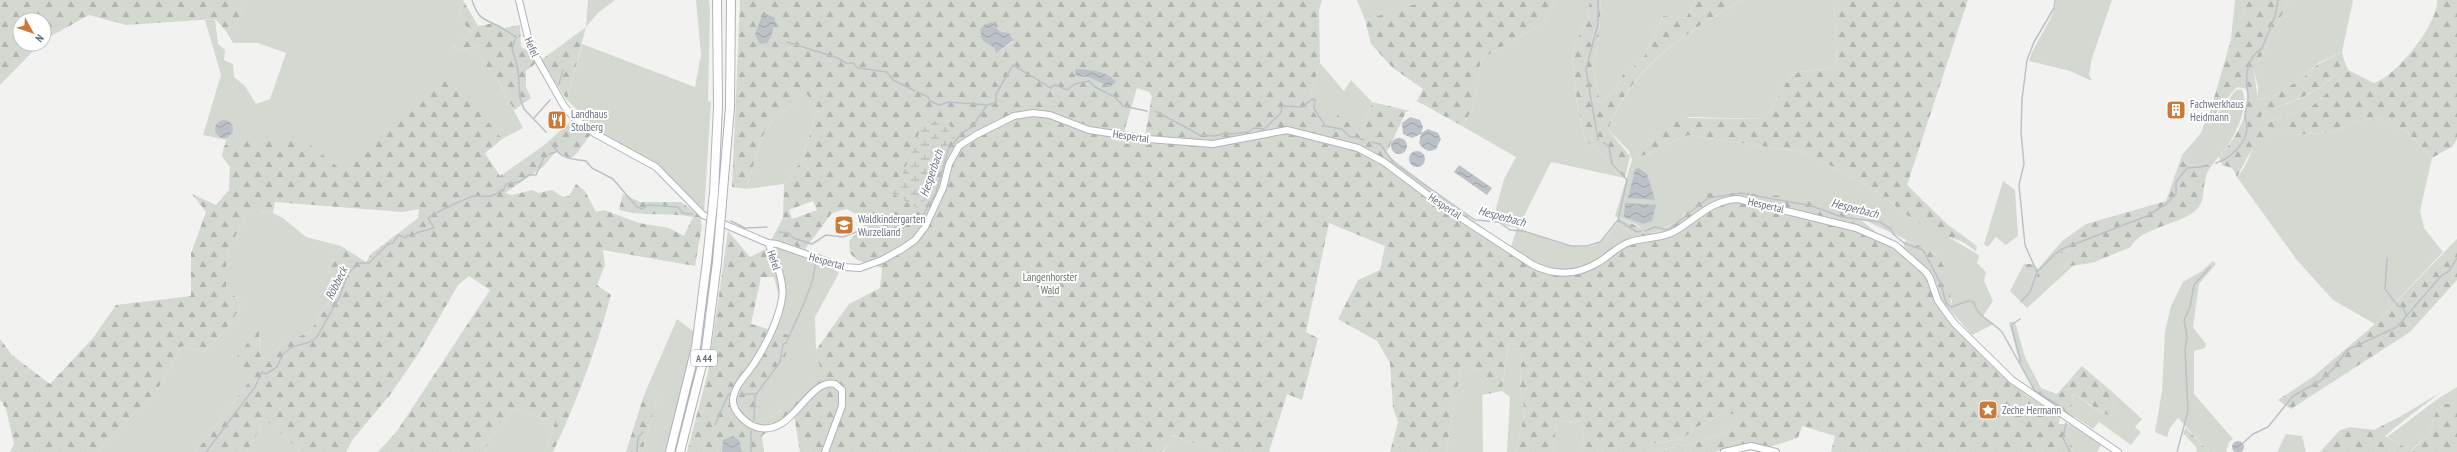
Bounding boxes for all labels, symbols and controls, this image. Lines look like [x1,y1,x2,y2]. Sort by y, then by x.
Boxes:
north arrow [12,12,52,52]
text: N [32,32,47,45]
street label: Hefel [521,35,543,60]
place label: Fachwerkhaus Heidmann [2190,97,2244,124]
building icon: Fachwerkhaus Heidmann [2165,99,2187,121]
place label: Landhaus Stolberg [571,107,607,134]
restaurant icon: Landhaus Stolberg [546,109,568,131]
street label: Hespertal [1112,127,1151,146]
water label: Hesperbach [916,147,946,198]
street label: Hespertal [1426,190,1465,222]
street label: Hespertal [1747,194,1786,216]
water label: Hesperbach [1830,195,1881,221]
water label: Hesperbach [1477,202,1528,230]
place label: Waldkindergarten Wurzelland [858,212,925,239]
school or university icon: Waldkindergarten Wurzelland [833,214,855,236]
street label: Hefel [764,248,784,272]
street label: Hespertal [807,249,847,273]
water label: Röbbeck [321,263,351,302]
park label: Langenhorster Wald [1023,270,1077,297]
road number: A 44 [691,350,717,366]
place icon: Zeche Hermann [1977,399,1999,421]
place label: Zeche Hermann [2002,403,2061,417]

